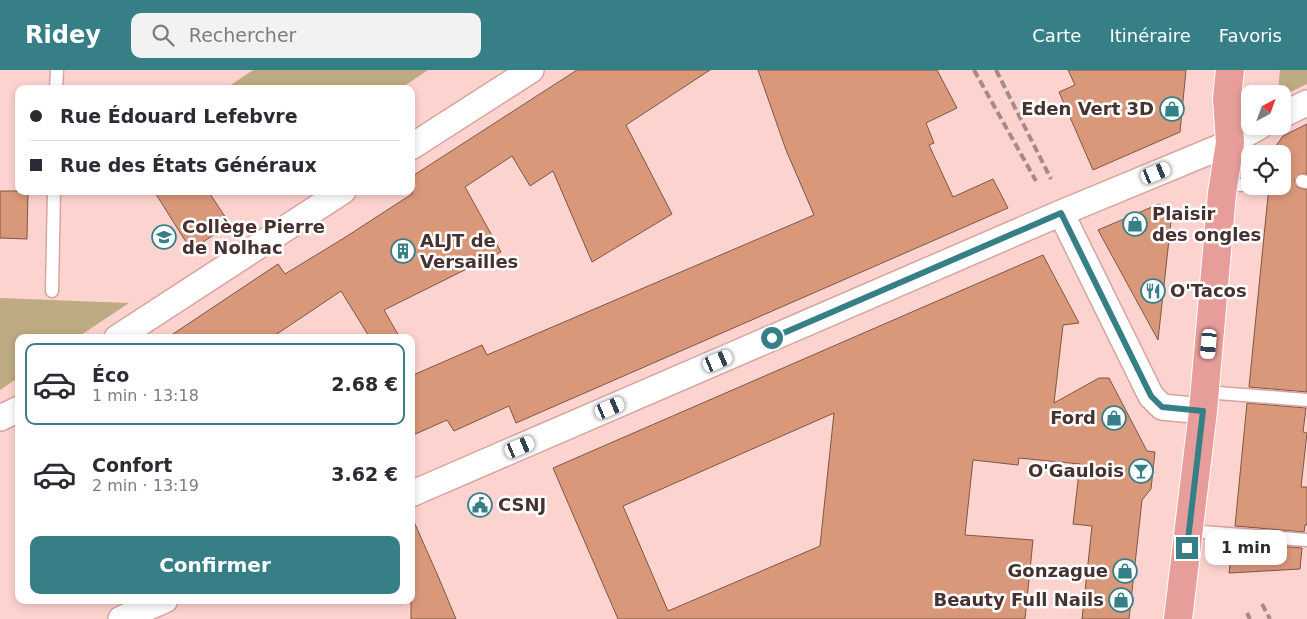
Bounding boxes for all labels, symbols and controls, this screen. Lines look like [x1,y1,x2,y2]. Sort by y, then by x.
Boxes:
search box [131,13,481,58]
text: Ridey [25,21,101,49]
icon: search [149,21,177,49]
text: Rechercher [189,24,296,46]
text: Carte [1032,25,1081,46]
text: Itinéraire [1109,25,1191,46]
text: Favoris [1219,25,1282,46]
north arrow [1241,85,1291,135]
map controls [1241,85,1291,195]
shop icon: Eden Vert 3D [1159,96,1185,122]
place label: Eden Vert 3D [1021,98,1154,119]
text: Rue Édouard Lefebvre [60,105,298,127]
button: locate [1241,145,1291,195]
text: Rue des États Généraux [60,154,317,176]
car [1139,160,1172,186]
place label: Plaisir des ongles [1152,203,1261,245]
shop icon: Plaisir des ongles [1122,211,1148,237]
place label: Collège Pierre de Nolhac [182,216,325,258]
school or university icon: Collège Pierre de Nolhac [151,224,177,250]
place label: ALJT de Versailles [420,230,518,272]
building icon: ALJT de Versailles [390,238,416,264]
restaurant icon: O'Tacos [1140,278,1166,304]
place label: O'Tacos [1170,280,1247,301]
route start [761,327,783,349]
car [1200,328,1217,360]
car [701,348,734,374]
icon: car [32,362,77,407]
text: Éco [92,364,129,386]
text: 2.68 € [331,373,398,395]
text: 1 min · 13:18 [92,386,199,405]
car [593,395,626,421]
shop icon: Ford [1101,405,1127,431]
place label: Ford [1050,407,1096,428]
car [503,434,536,460]
icon: car [32,452,77,497]
text: Confort [92,454,172,476]
bar icon: O'Gaulois [1128,458,1154,484]
place label: O'Gaulois [1028,460,1124,481]
text: 3.62 € [331,463,398,485]
text: 2 min · 13:19 [92,476,199,495]
public building icon: CSNJ [467,492,493,518]
place label: CSNJ [498,494,546,515]
callout: 1 min [1204,530,1287,566]
button: Confirmer [30,536,400,594]
route end [1176,537,1198,559]
text: 1 min [1221,538,1271,557]
shop icon: Gonzague [1112,558,1138,584]
place label: Gonzague [1008,560,1108,581]
shop icon: Beauty Full Nails [1108,587,1134,613]
place label: Beauty Full Nails [933,589,1104,610]

